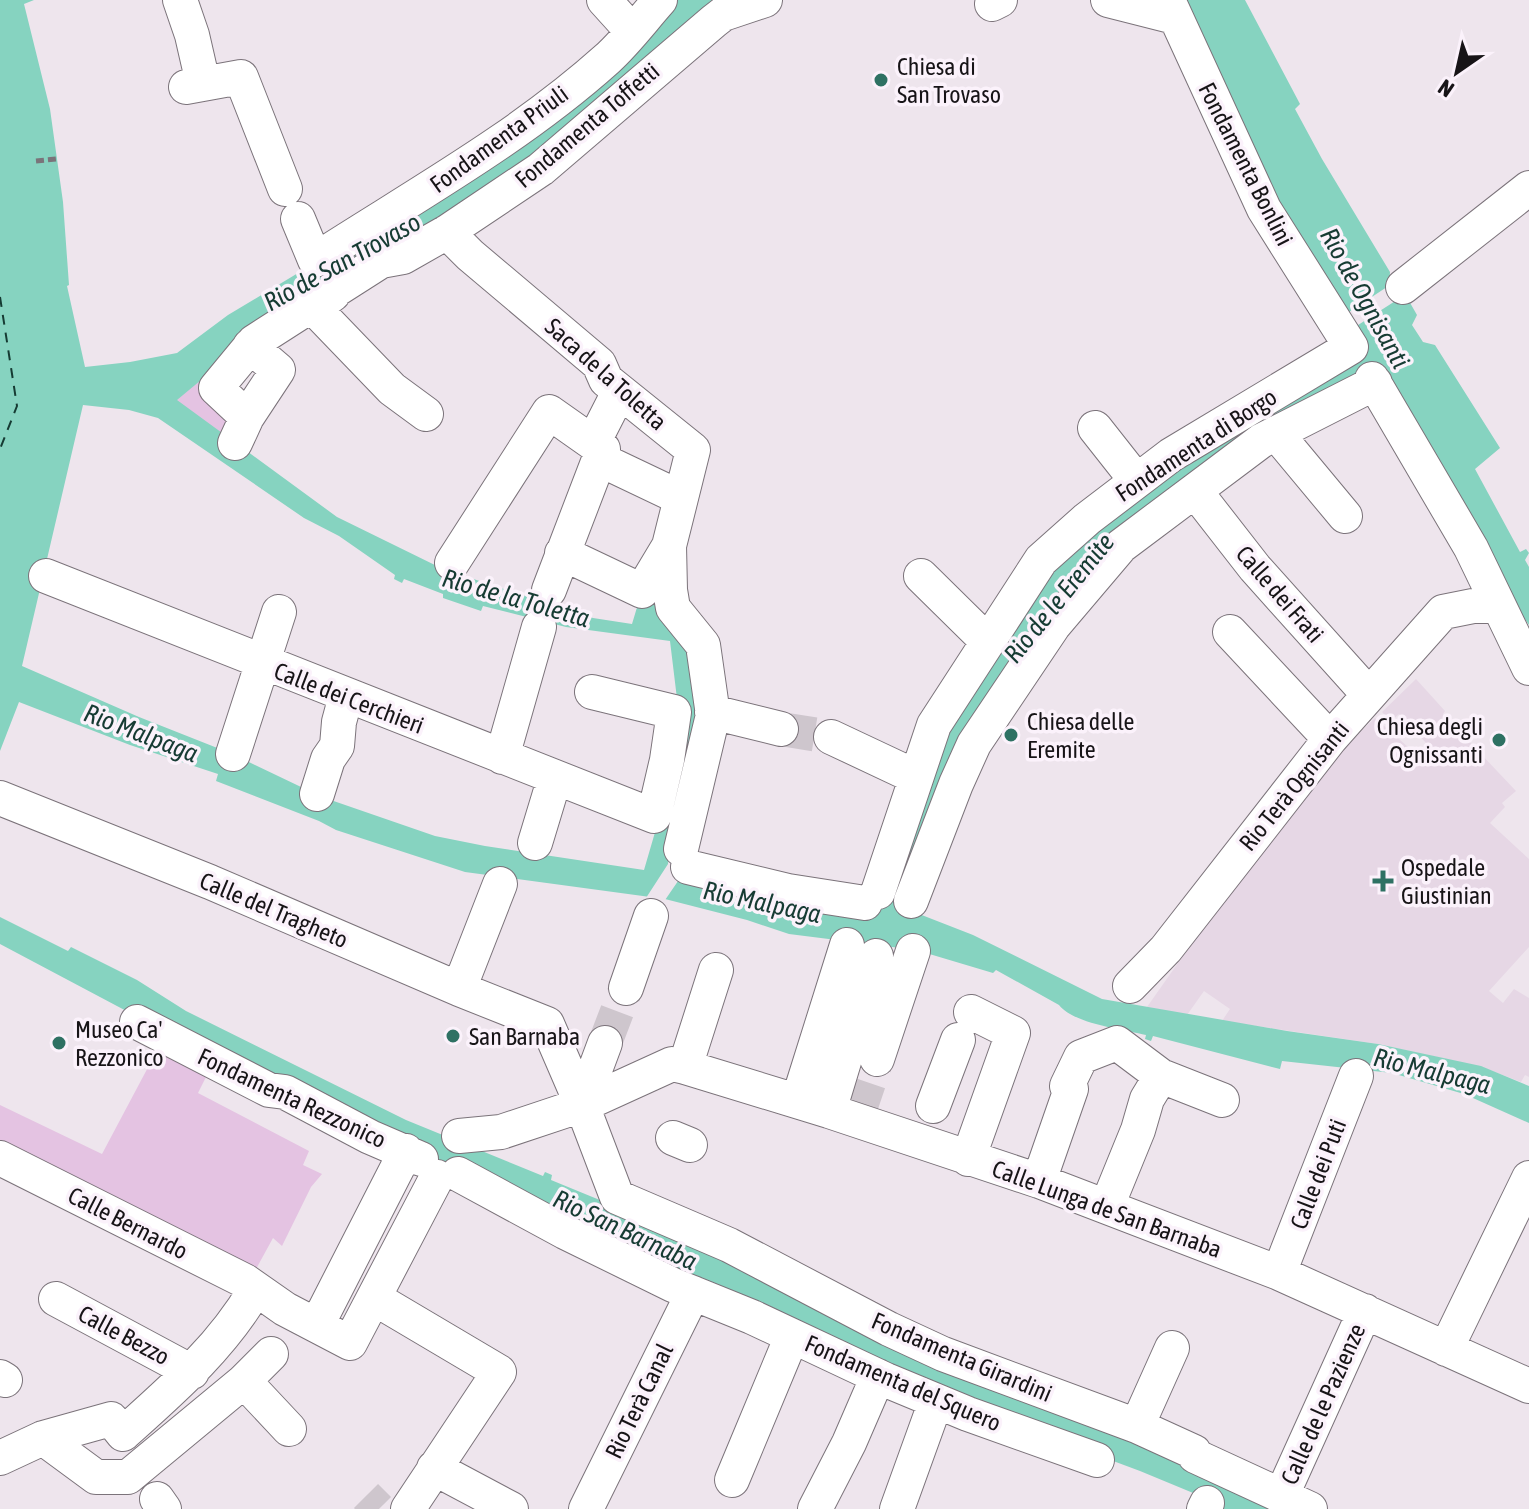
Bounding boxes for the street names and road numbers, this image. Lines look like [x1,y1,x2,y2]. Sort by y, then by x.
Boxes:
street label: Fondamenta Toffetti [510,57,664,193]
street label: Fondamenta Bonlini [1193,78,1299,250]
street label: Fondamenta Priuli [425,80,573,198]
street label: Saca de la Toletta [540,313,672,435]
street label: Fondamenta di Borgo [1111,383,1281,507]
street label: Calle dei Frati [1231,540,1329,648]
street label: Calle dei Cerchieri [270,657,428,739]
street label: Rio Terà Ognisanti [1234,716,1354,856]
street label: Calle del Tragheto [196,867,352,953]
street label: Fondamenta Rezzonico [194,1043,390,1153]
street label: Calle dei Puti [1285,1115,1351,1233]
street label: Calle Lunga de San Barnaba [989,1155,1225,1263]
street label: Calle Bernardo [64,1181,192,1265]
street label: Calle Bezzo [74,1300,174,1370]
street label: Fondamenta Girardini [868,1307,1056,1407]
street label: Calle de le Pazienze [1276,1320,1370,1488]
street label: Fondamenta del Squero [801,1330,1005,1436]
street label: Rio Terà Canal [600,1339,679,1463]

